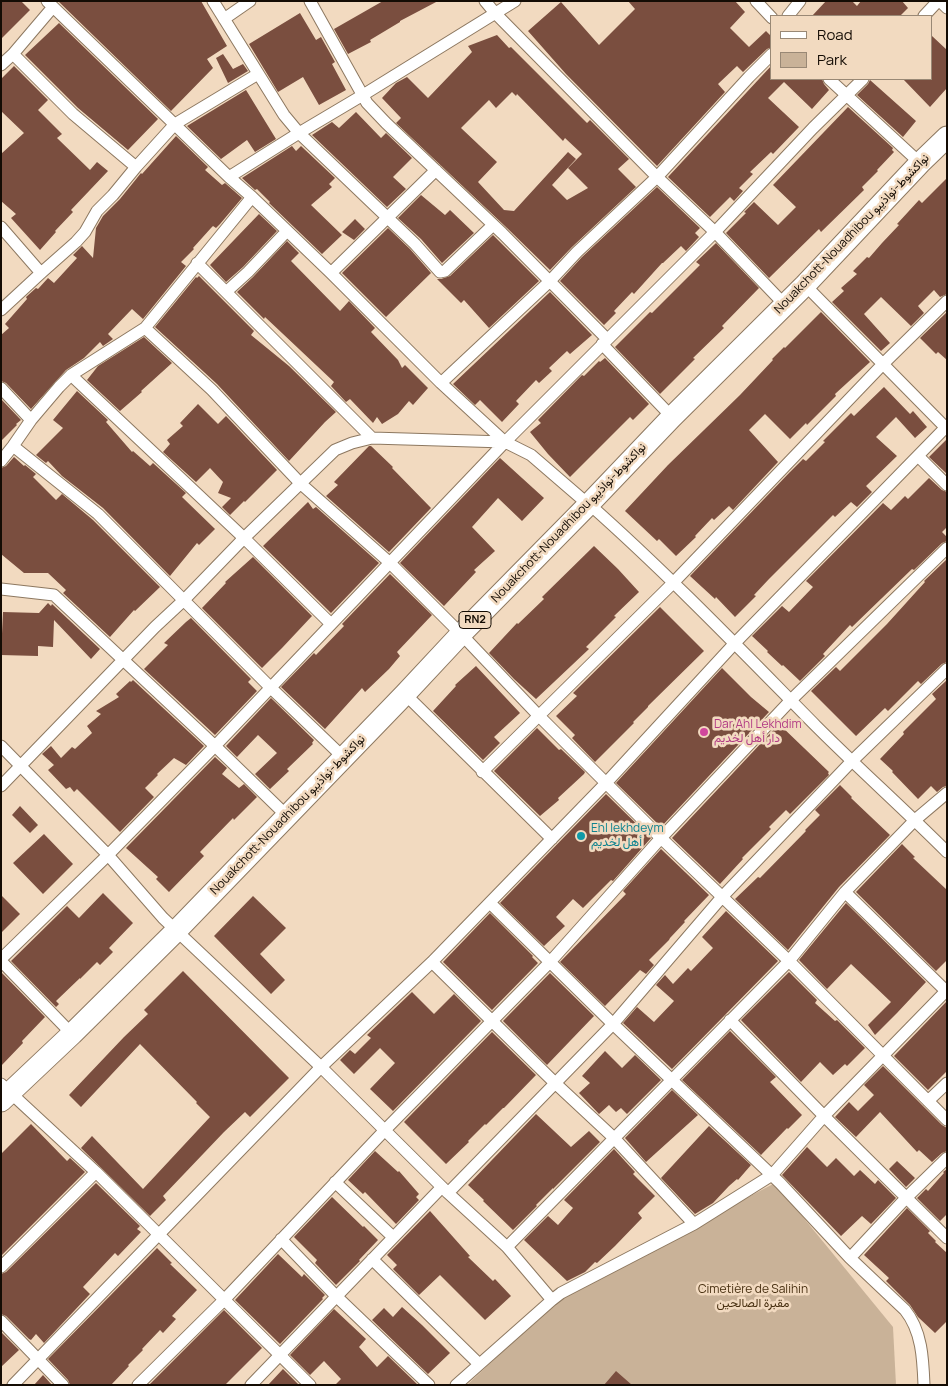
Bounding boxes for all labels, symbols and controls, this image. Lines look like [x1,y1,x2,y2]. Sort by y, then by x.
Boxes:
legend [770,15,933,80]
text: Road [817,24,853,45]
text: Park [817,49,847,70]
street label: Nouakchott-Nouadhibou نواكشوط-نواذيبو [772,151,932,317]
street label: Nouakchott-Nouadhibou نواكشوط-نواذيبو [489,440,649,606]
road number: RN2 [459,612,491,628]
place label: Dar Ahl Lekhdim دار أهل لخديم [714,718,802,746]
marker: Dar Ahl Lekhdim دار أهل لخديم [698,726,710,738]
street label: Nouakchott-Nouadhibou نواكشوط-نواذيبو [208,732,368,898]
place label: Ehl lekhdeym أهل لخديم [591,822,664,850]
marker: Ehl lekhdeym أهل لخديم [575,830,587,842]
park label: Cimetière de Salihin مقبرة الصالحين [698,1283,808,1311]

